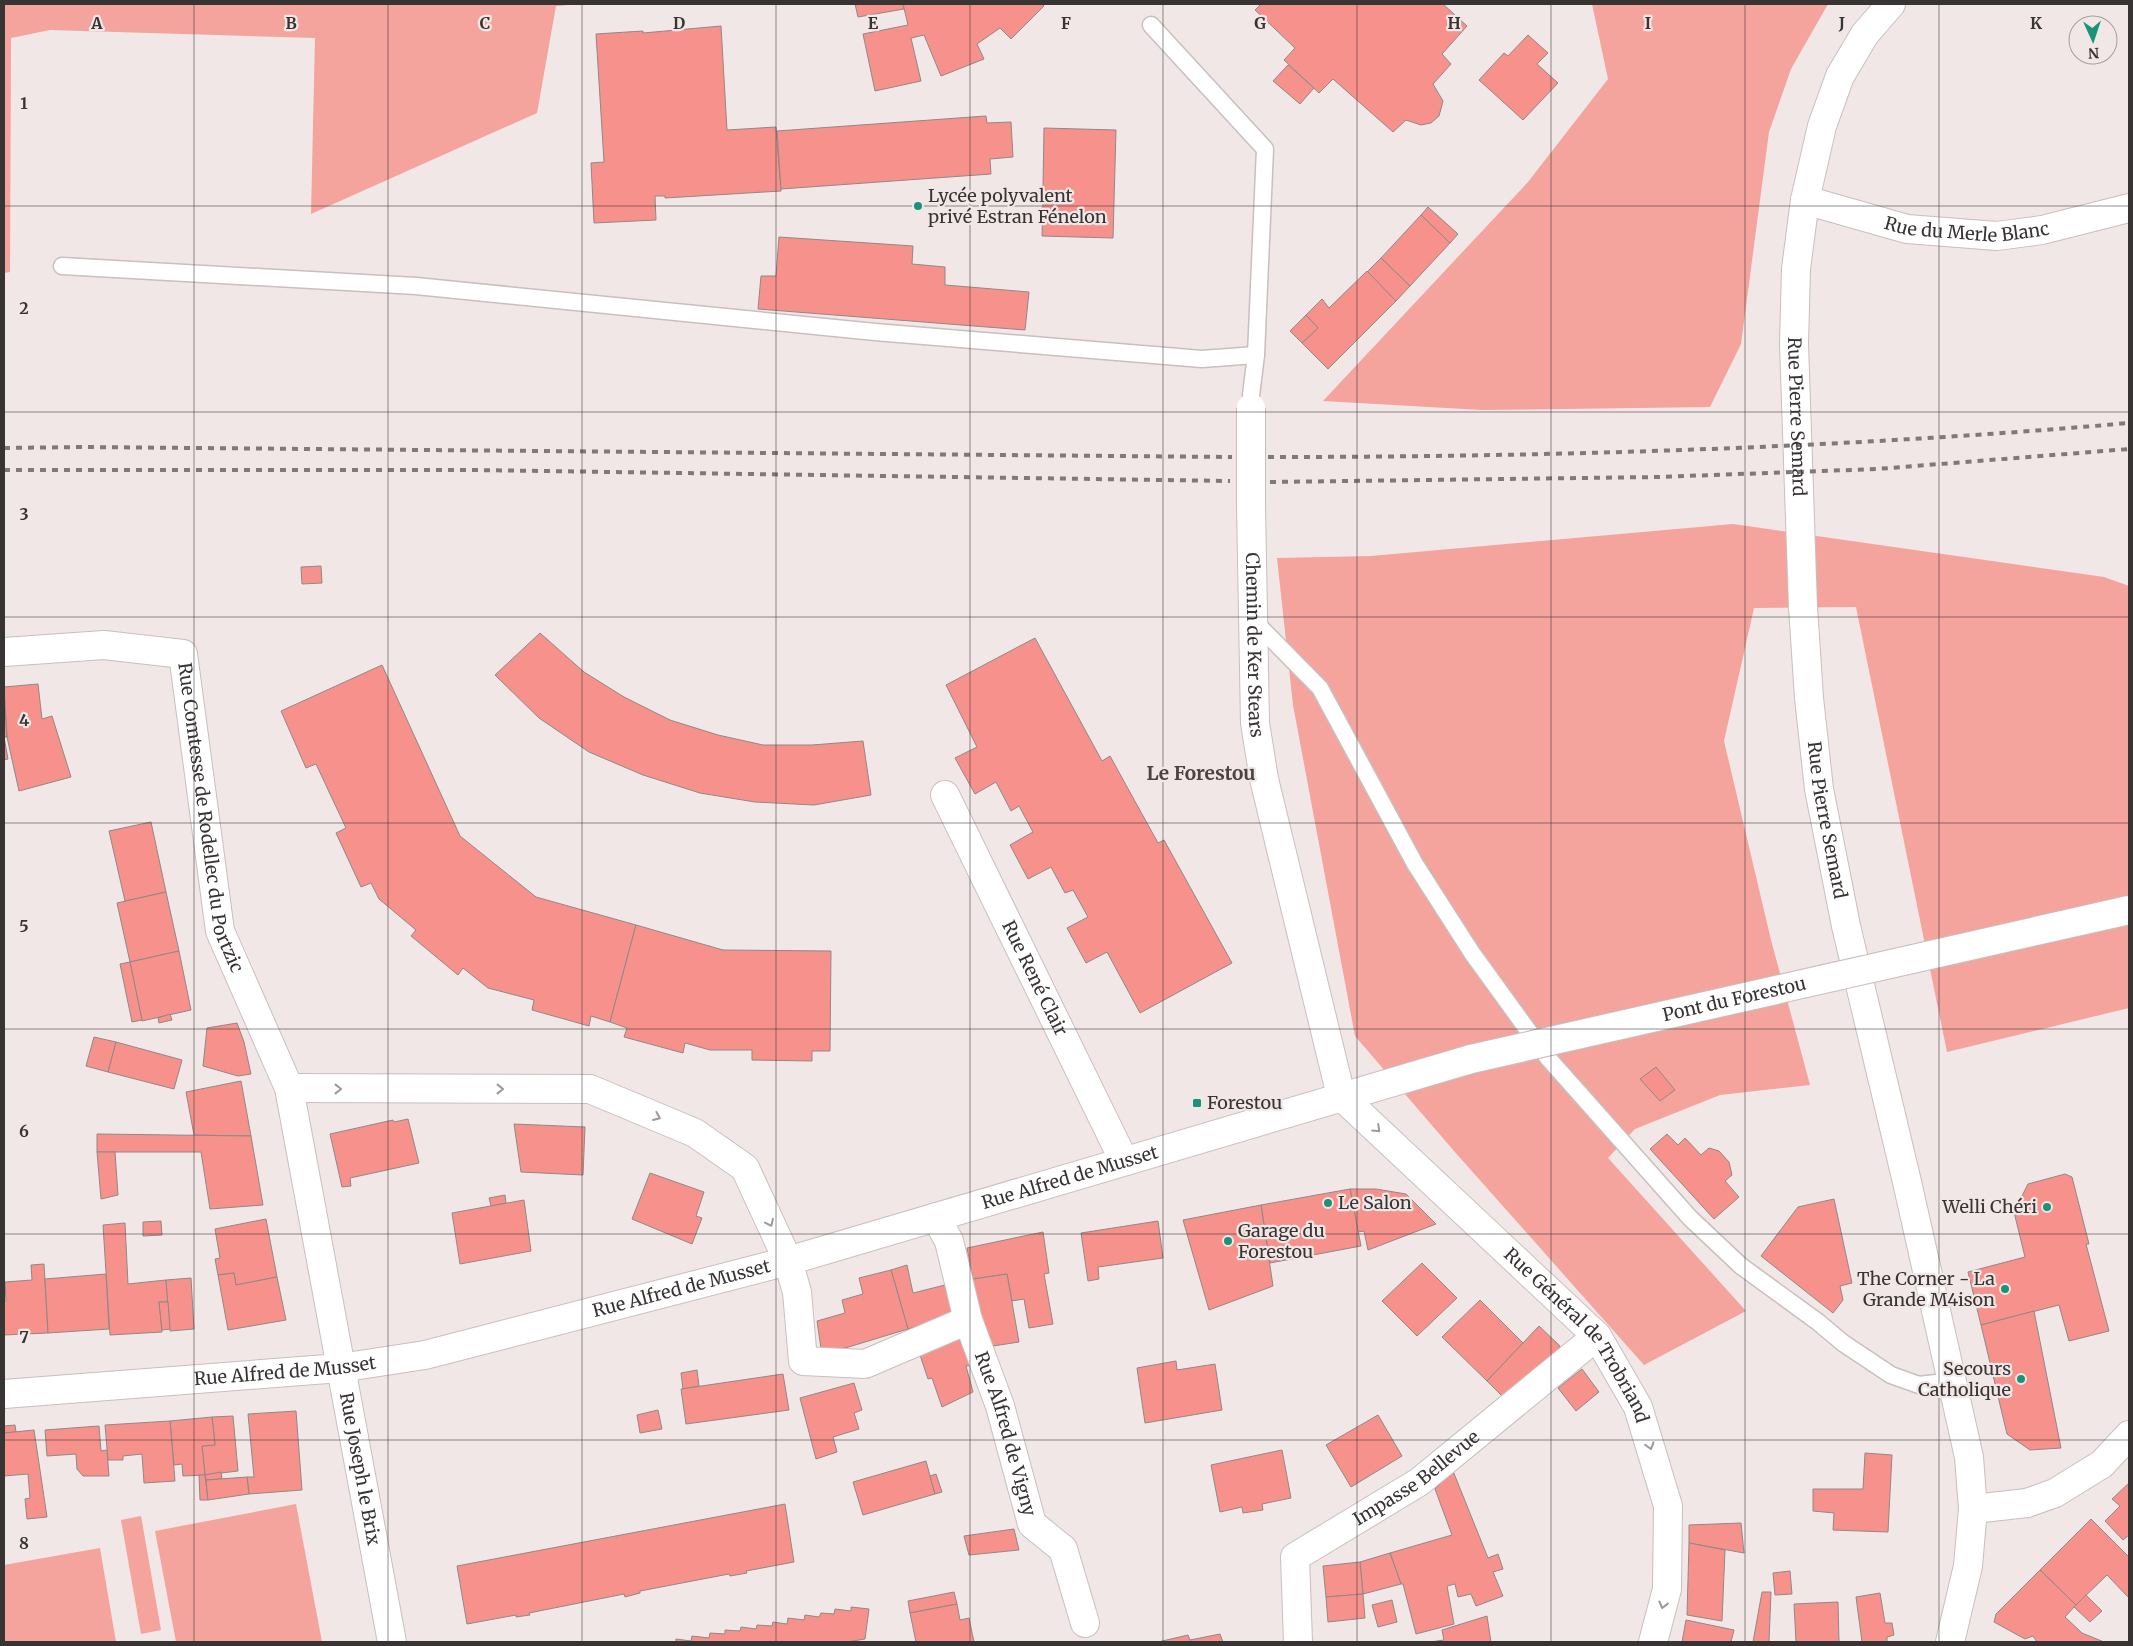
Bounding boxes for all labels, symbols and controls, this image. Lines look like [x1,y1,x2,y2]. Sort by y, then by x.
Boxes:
text: A [90,13,103,33]
text: B [285,13,297,33]
text: C [480,13,490,33]
text: D [673,13,685,33]
text: E [868,13,879,33]
text: F [1061,13,1071,33]
text: G [1254,13,1266,33]
text: H [1447,13,1461,33]
text: I [1645,13,1651,33]
text: J [1838,13,1845,33]
text: K [2030,13,2042,33]
north arrow [2068,15,2118,65]
text: N [2088,44,2100,62]
text: 1 [20,93,28,113]
place label: Lycée polyvalent privé Estran Fénelon [928,184,1107,228]
marker: Lycée polyvalent privé Estran Fénelon [912,200,924,212]
street label: Rue du Merle Blanc [1882,211,2052,247]
text: 2 [19,298,29,318]
street label: Rue Pierre Semard [1783,337,1811,497]
text: 3 [19,504,29,524]
street label: Chemin de Ker Stears [1241,552,1269,739]
street label: Rue Comtesse de Rodellec du Portzic [173,661,249,976]
text: 4 [19,710,29,730]
street label: Rue Pierre Semard [1803,740,1852,901]
district label: Le Forestou [1146,761,1256,785]
text: 5 [19,916,29,936]
street label: Rue René Clair [997,917,1073,1040]
street label: Pont du Forestou [1660,971,1808,1026]
one-way arrow [334,1084,342,1094]
one-way arrow [496,1084,504,1094]
place label: Forestou [1207,1091,1282,1114]
marker: Forestou [1191,1097,1203,1109]
one-way arrow [652,1111,661,1122]
text: 6 [19,1121,29,1141]
one-way arrow [1371,1123,1380,1132]
street label: Rue Alfred de Musset [979,1140,1161,1214]
place label: Le Salon [1338,1191,1412,1214]
place label: Welli Chéri [1941,1195,2037,1218]
marker: Le Salon [1322,1197,1334,1209]
marker: Welli Chéri [2041,1201,2053,1213]
one-way arrow [764,1218,775,1227]
place label: Garage du Forestou [1238,1219,1325,1263]
marker: Garage du Forestou [1222,1235,1234,1247]
street label: Rue Général de Trobriand [1499,1243,1654,1425]
street label: Rue Alfred de Musset [590,1254,773,1322]
place label: The Corner - La Grande M4ison [1857,1267,1995,1311]
marker: The Corner - La Grande M4ison [1999,1283,2011,1295]
text: 7 [19,1327,29,1347]
street label: Rue Alfred de Vigny [970,1348,1041,1519]
street label: Rue Alfred de Musset [193,1351,378,1390]
place label: Secours Catholique [1918,1357,2011,1401]
marker: Secours Catholique [2015,1373,2027,1385]
street label: Rue Joseph le Brix [335,1390,386,1547]
street label: Impasse Bellevue [1349,1425,1484,1530]
one-way arrow [1644,1441,1654,1450]
text: 8 [19,1533,29,1553]
one-way arrow [1658,1601,1669,1610]

